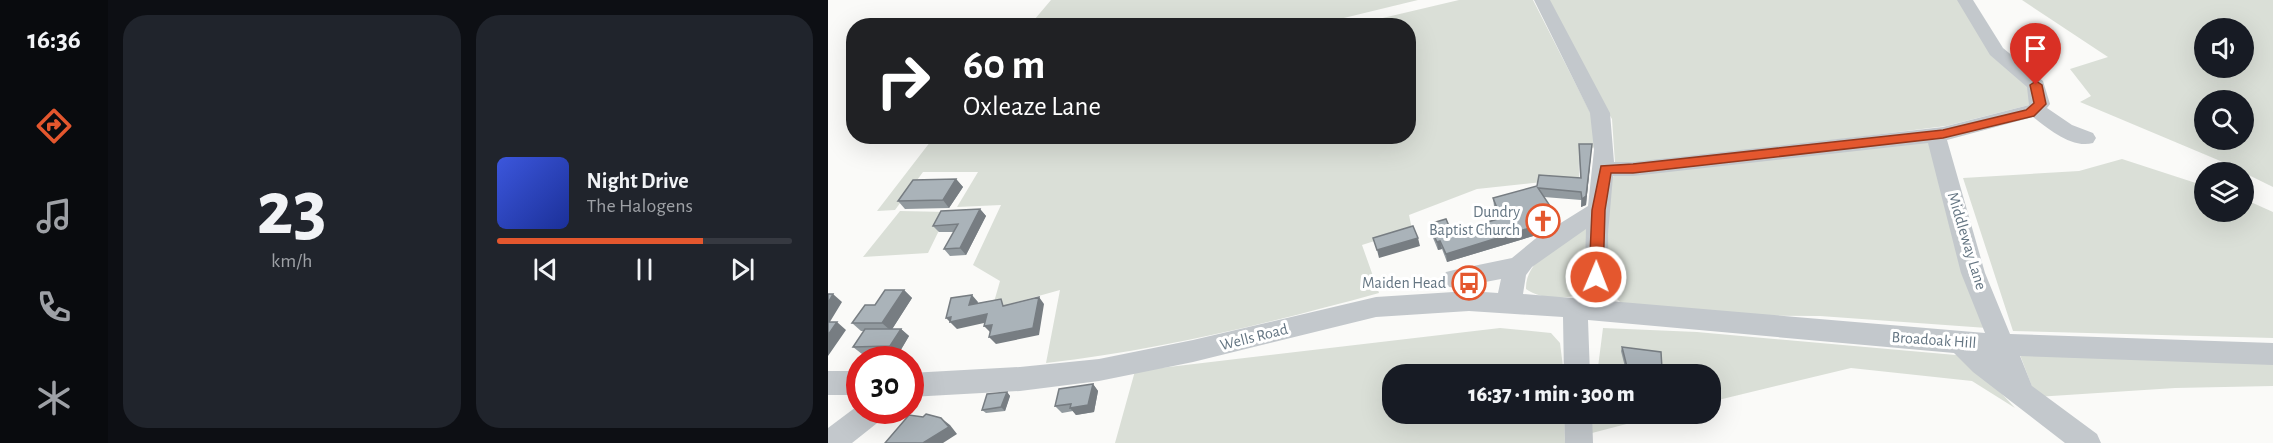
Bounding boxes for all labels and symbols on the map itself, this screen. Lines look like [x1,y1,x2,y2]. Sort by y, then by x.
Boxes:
pin [2010,23,2061,85]
street label: Middleway Lane [1944,190,1989,292]
church icon: Dundry Baptist Church [1525,203,1561,239]
place label: Dundry Baptist Church [1429,204,1520,238]
position arrow [1564,245,1628,309]
bus stop icon: Maiden Head [1451,265,1487,301]
place label: Maiden Head [1362,275,1446,291]
street label: Wells Road [1218,321,1290,353]
street label: Broadoak Hill [1891,329,1977,351]
speed limit sign: 30 [846,346,924,424]

